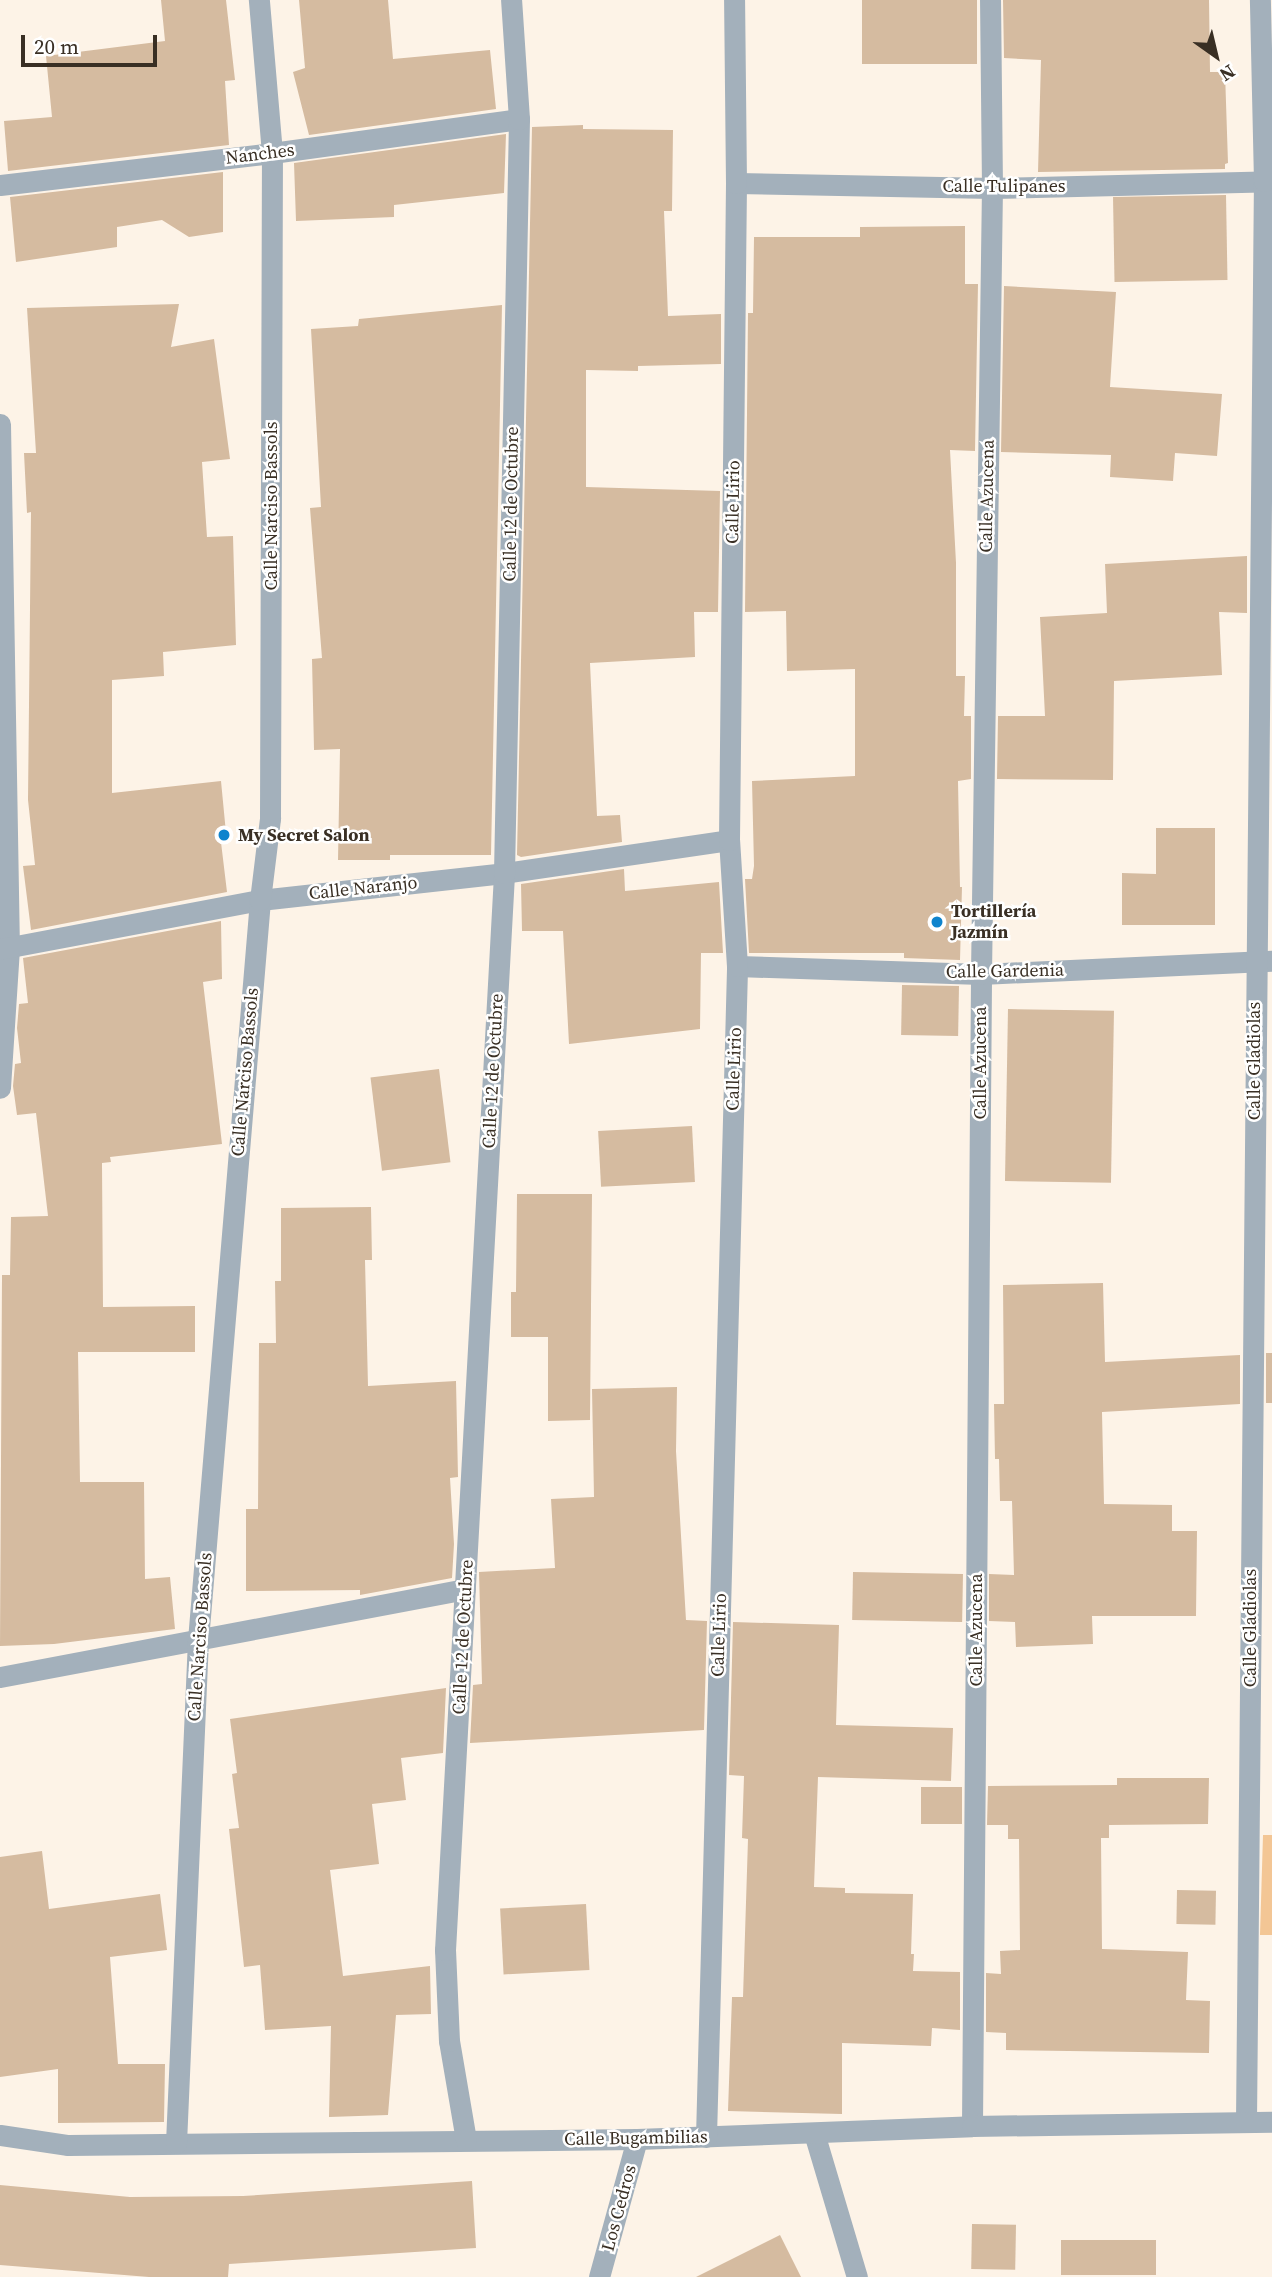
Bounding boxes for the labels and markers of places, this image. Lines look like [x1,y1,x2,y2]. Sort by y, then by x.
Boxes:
place label: My Secret Salon [238,824,370,846]
marker: My Secret Salon [216,827,232,843]
place label: Tortillería Jazmín [951,901,1036,944]
marker: Tortillería Jazmín [929,914,945,930]

